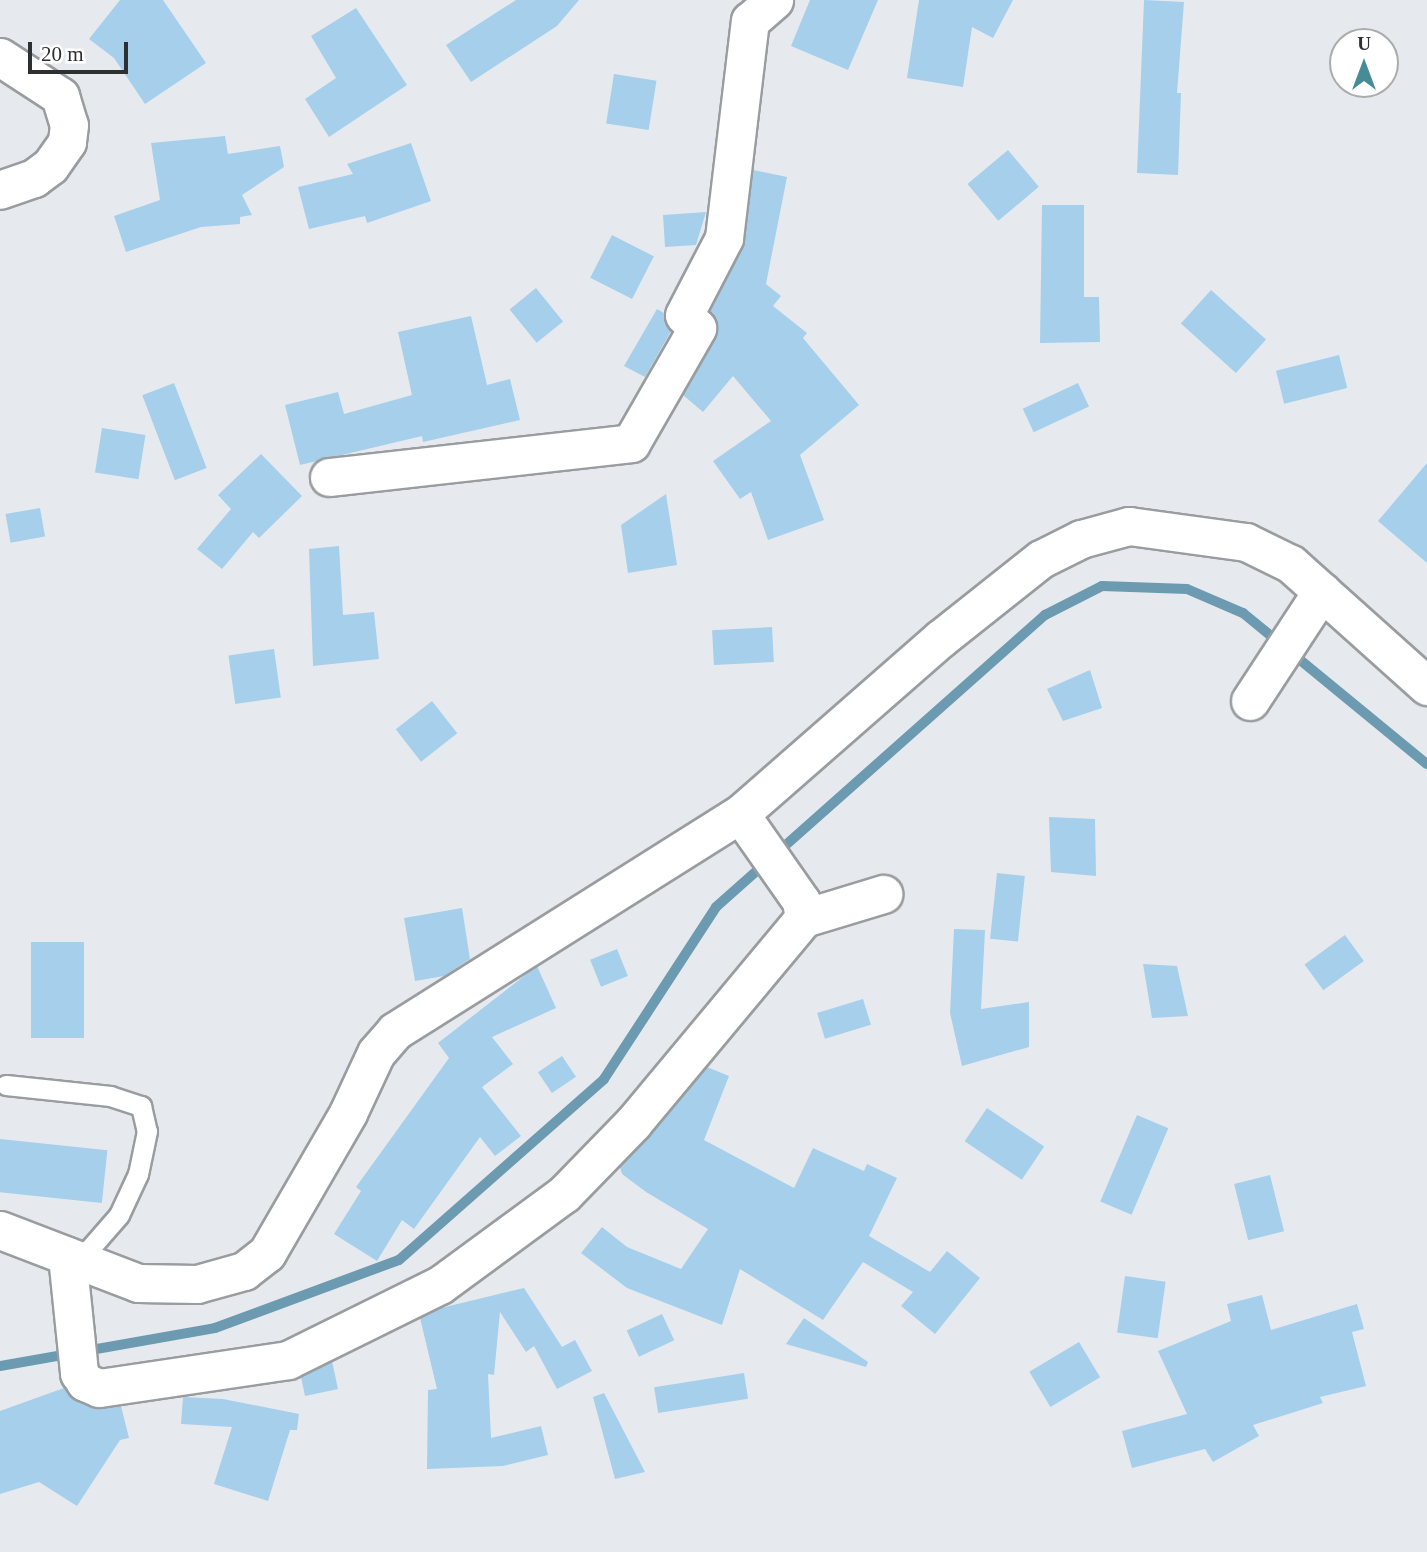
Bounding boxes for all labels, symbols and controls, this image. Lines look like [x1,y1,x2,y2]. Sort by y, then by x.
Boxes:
scale bar [32,28,131,72]
north arrow [1329,28,1399,98]
text: U [1357,33,1371,54]
text: 20 m [41,42,84,66]

